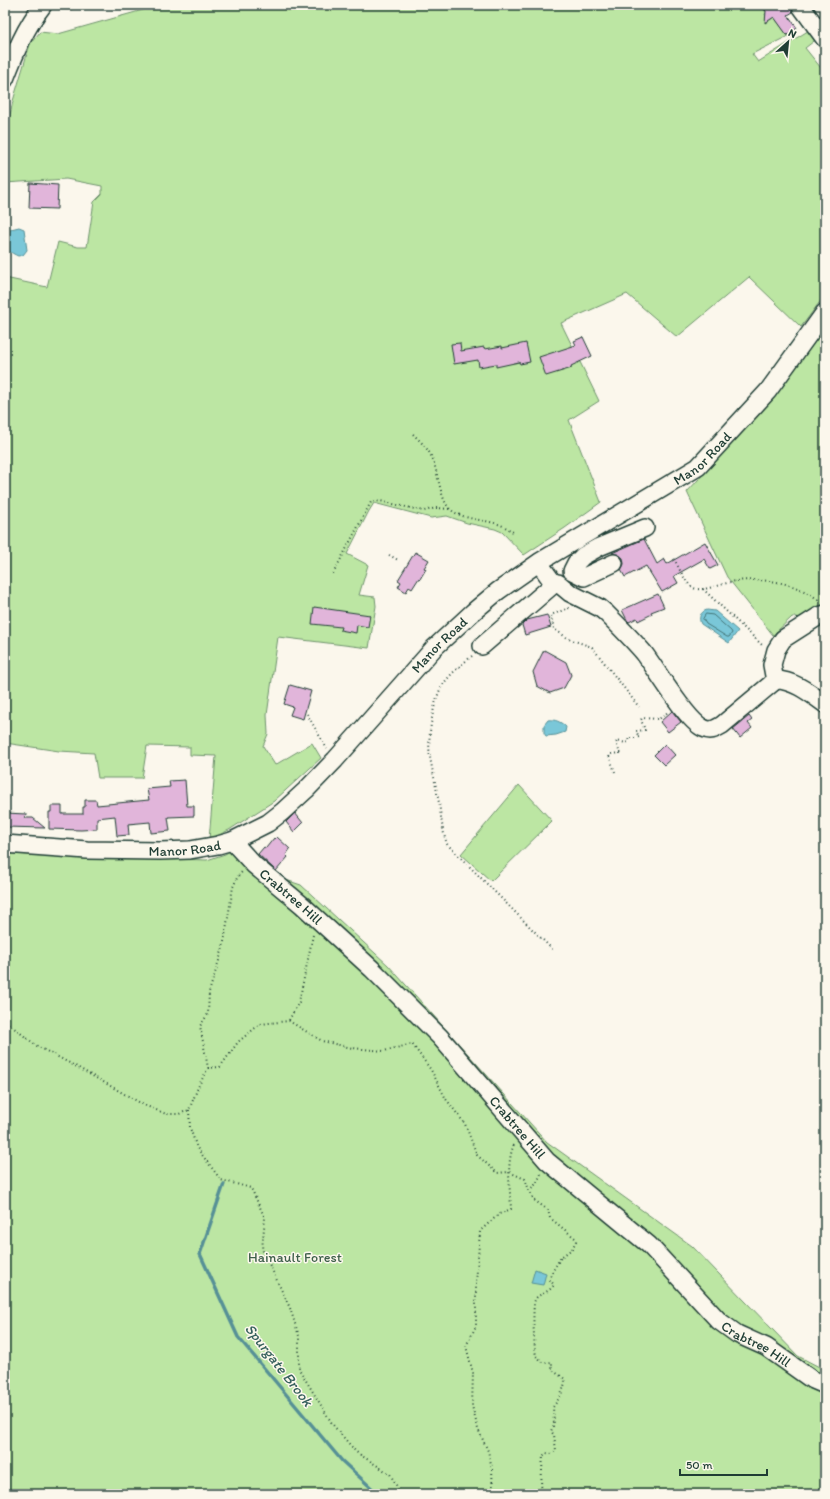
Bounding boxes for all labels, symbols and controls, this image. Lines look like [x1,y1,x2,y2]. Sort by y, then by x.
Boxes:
north arrow [768,22,808,62]
text: N [786,26,799,41]
street label: Manor Road [670,428,735,488]
street label: Manor Road [408,613,471,676]
street label: Manor Road [148,836,222,860]
street label: Crabtree Hill [256,865,326,928]
street label: Crabtree Hill [486,1092,550,1162]
park label: Hainault Forest [248,1249,342,1266]
street label: Crabtree Hill [718,1317,794,1370]
water label: Spurgate Brook [241,1320,318,1411]
scale bar [680,1451,767,1477]
text: 50 m [686,1458,712,1472]

